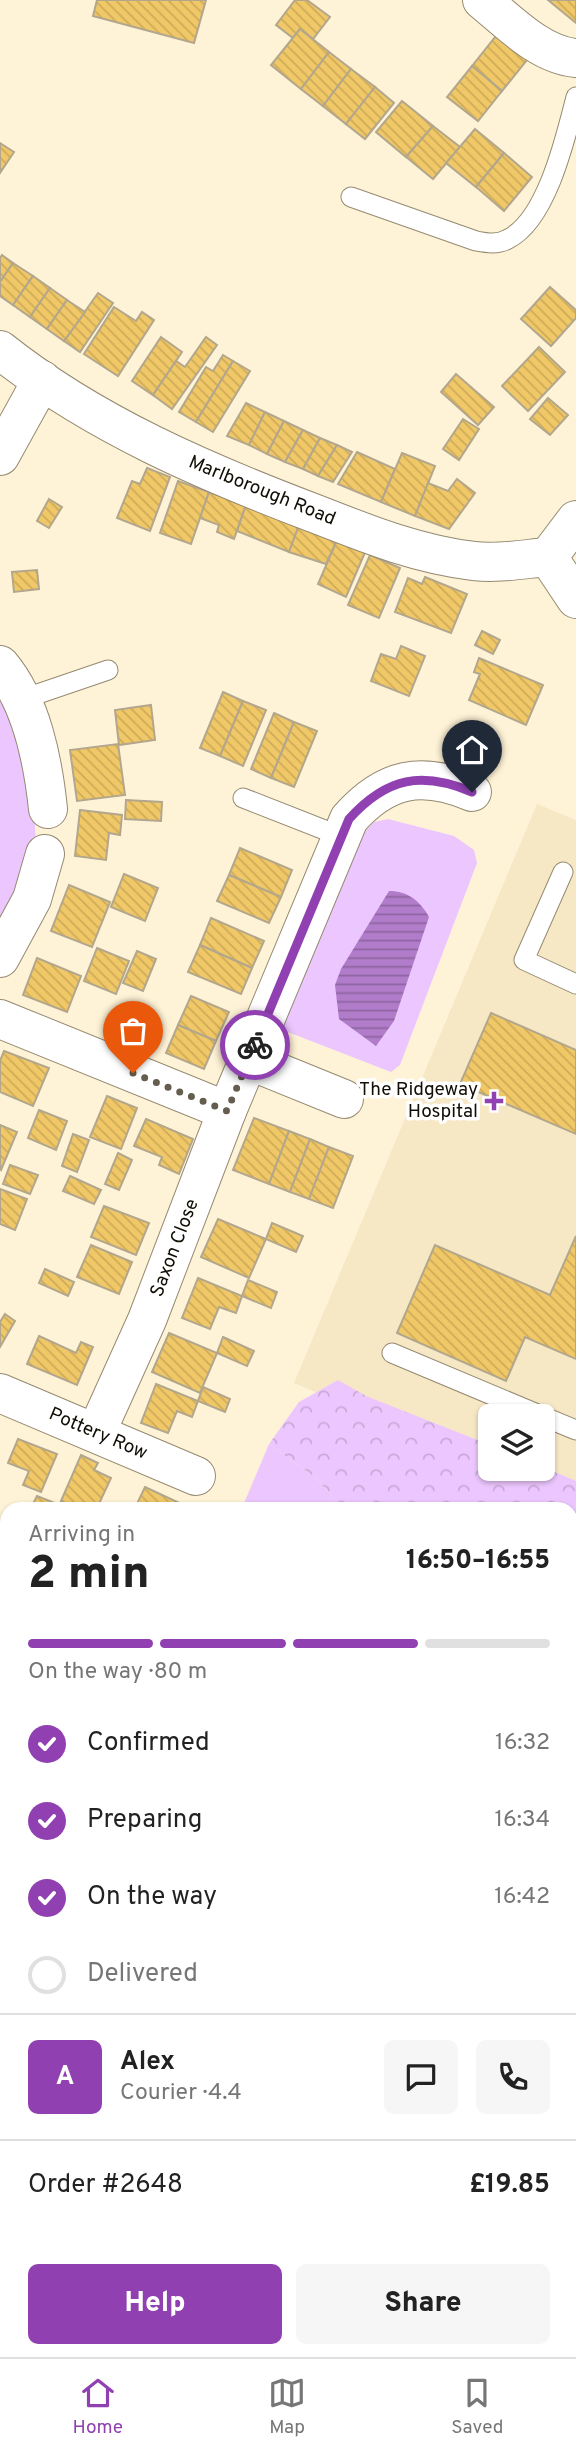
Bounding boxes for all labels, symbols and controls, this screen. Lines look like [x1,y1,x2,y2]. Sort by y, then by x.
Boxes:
street label: Marlborough Road [185,451,339,531]
pin [442,720,502,792]
icon: home [453,731,491,769]
pin [103,1001,163,1073]
courier [220,1010,290,1080]
icon: bag [114,1012,152,1050]
icon: bike [236,1026,274,1064]
place label: The Ridgeway Hospital [359,1078,478,1124]
marker: The Ridgeway Hospital [484,1091,504,1111]
street label: Saxon Close [145,1196,205,1300]
street label: Pottery Row [45,1402,151,1466]
map controls [478,1404,555,1481]
button: layers [478,1404,555,1481]
text: Arriving in [28,1521,135,1550]
text: 16:50–16:55 [406,1545,550,1578]
text: 2 min [28,1546,150,1605]
text: On the way · 80 m [28,1658,207,1687]
icon: check [28,1725,66,1763]
text: Confirmed [87,1727,210,1760]
text: 16:32 [495,1729,550,1758]
icon: check [28,1802,66,1840]
text: Preparing [87,1804,202,1837]
text: 16:34 [494,1806,550,1835]
icon: check [28,1879,66,1917]
text: On the way [87,1881,217,1914]
text: 16:42 [494,1883,550,1912]
text: Delivered [87,1958,198,1991]
button: chat [384,2040,458,2114]
button: phone [476,2040,550,2114]
text: Alex [120,2046,175,2079]
text: A [56,2061,74,2094]
text: Courier · 4.4 [120,2079,242,2108]
text: Order #2648 [28,2169,183,2202]
text: £19.85 [469,2169,550,2202]
button: Help [28,2264,282,2344]
button: Share [296,2264,550,2344]
tab: Home [73,2374,123,2440]
tab: Map [268,2374,306,2440]
tab: Saved [451,2374,503,2440]

